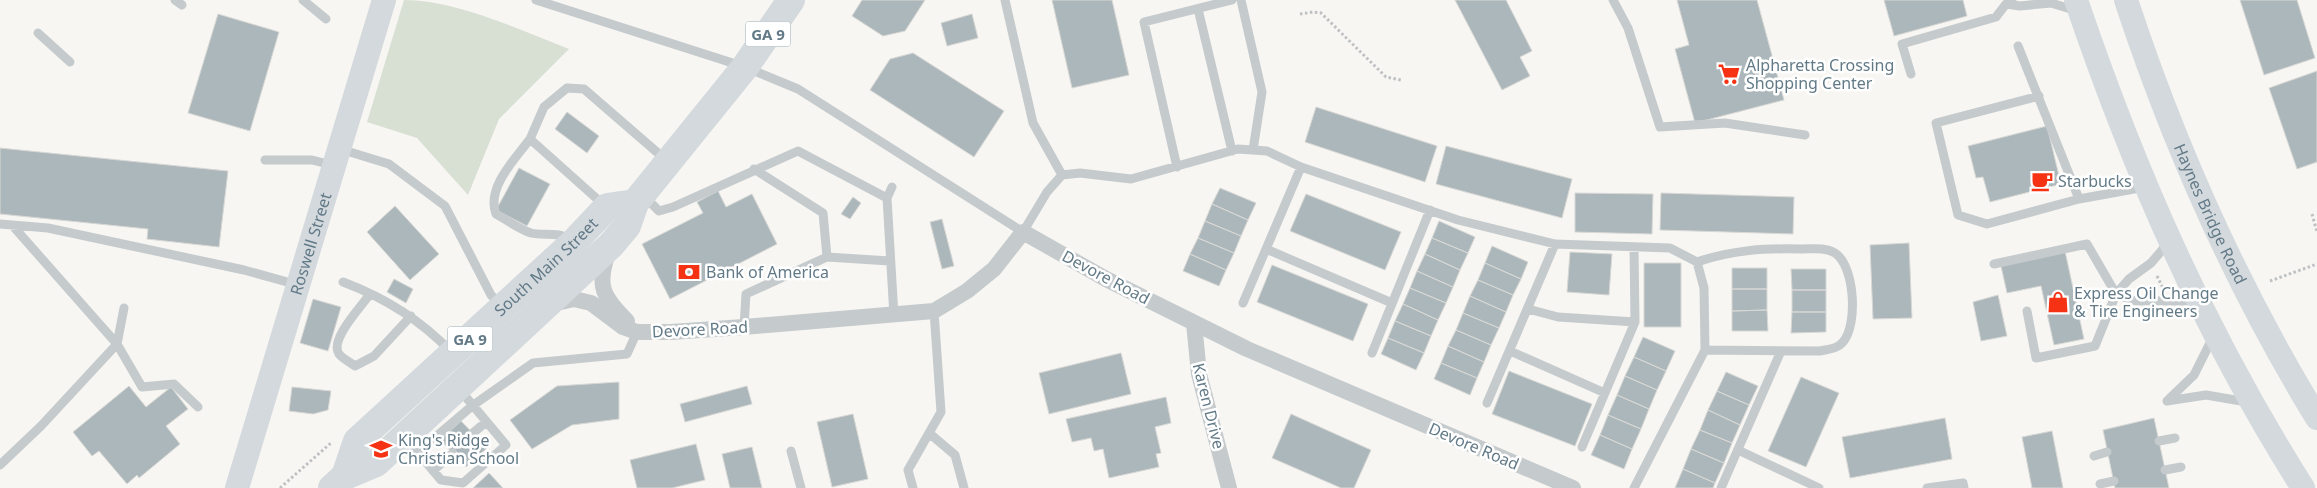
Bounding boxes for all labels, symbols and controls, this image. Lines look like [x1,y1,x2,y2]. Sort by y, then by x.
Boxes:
road number: GA 9 [746,22,790,46]
place label: Alpharetta Crossing Shopping Center [1746,54,1894,94]
supermarket icon: Alpharetta Crossing Shopping Center [1716,61,1742,87]
street label: Haynes Bridge Road [2169,140,2252,288]
cafe icon: Starbucks [2029,168,2055,194]
place label: Starbucks [2058,170,2132,192]
street label: Roswell Street [285,190,336,298]
street label: South Main Street [489,213,603,321]
street label: Devore Road [1058,245,1154,309]
bank icon: Bank of America [676,259,702,285]
place label: Bank of America [706,261,829,283]
place label: Express Oil Change & Tire Engineers [2074,282,2219,322]
shop icon: Express Oil Change & Tire Engineers [2045,289,2071,315]
street label: Devore Road [651,315,749,343]
road number: GA 9 [448,326,492,352]
street label: Karen Drive [1188,361,1230,451]
street label: Devore Road [1425,417,1523,475]
place label: King's Ridge Christian School [398,429,519,469]
school or university icon: King's Ridge Christian School [368,436,394,462]

